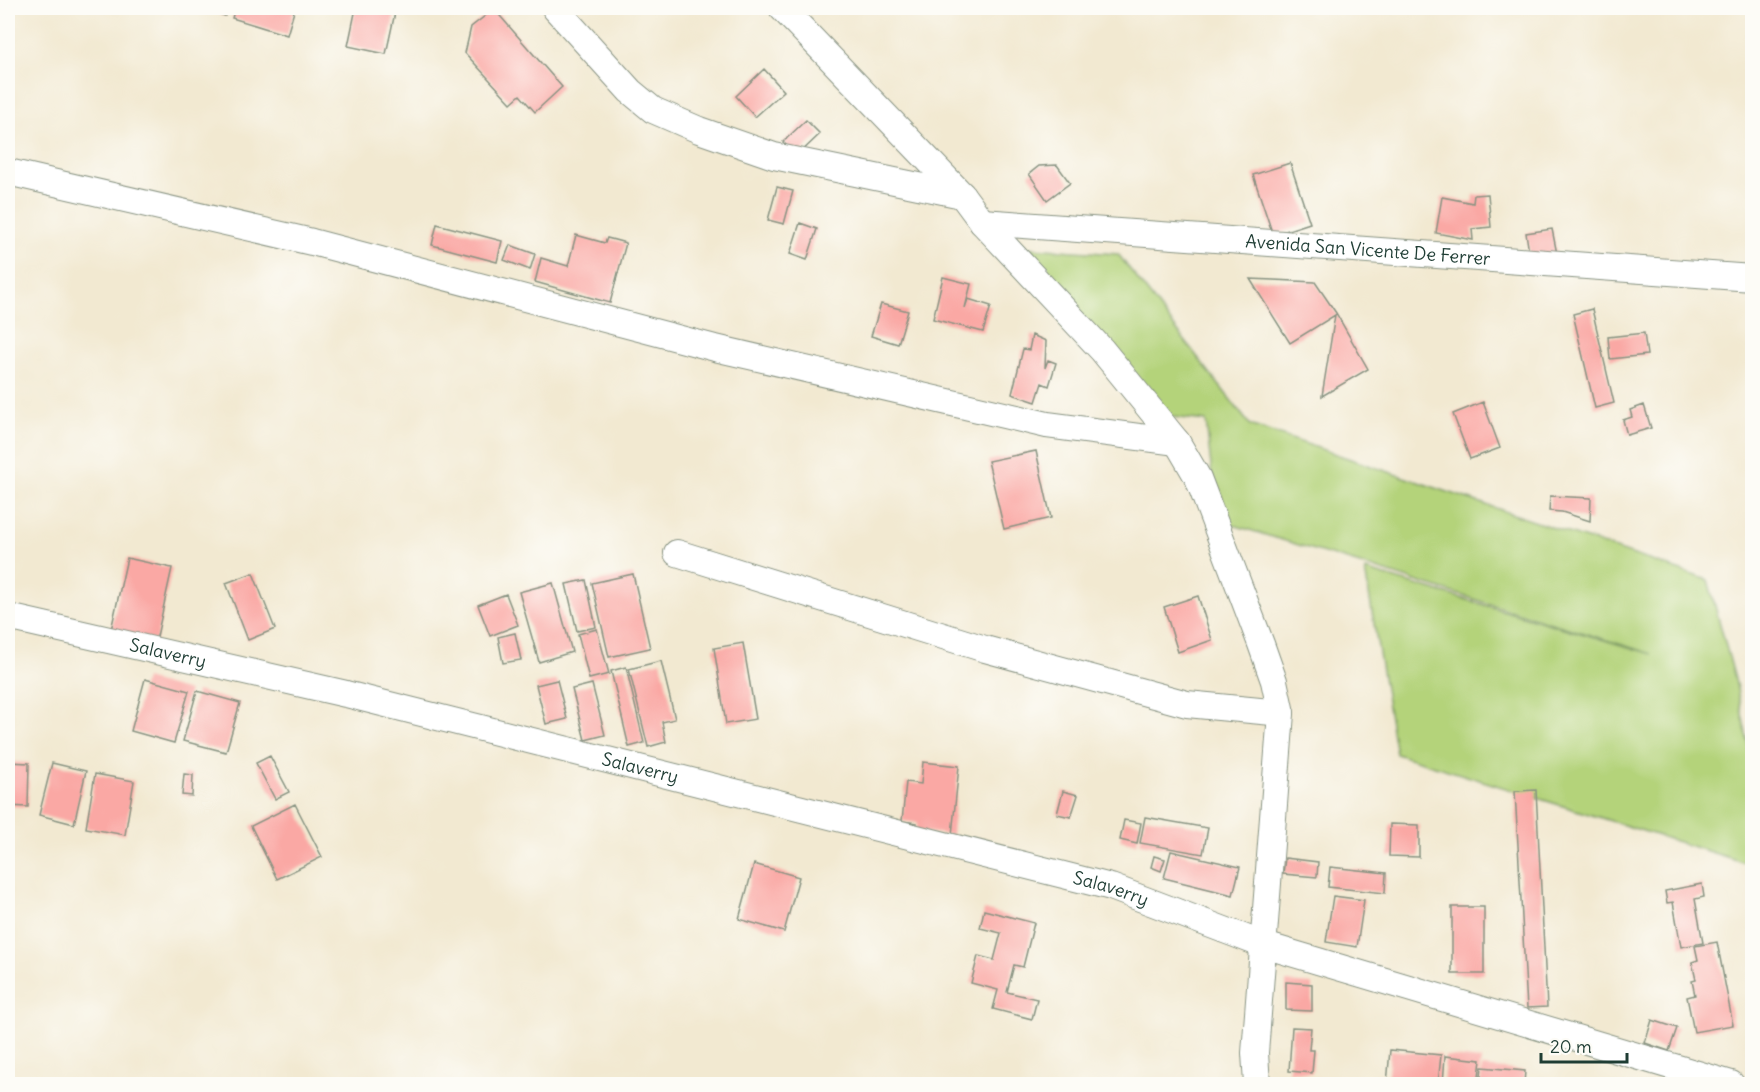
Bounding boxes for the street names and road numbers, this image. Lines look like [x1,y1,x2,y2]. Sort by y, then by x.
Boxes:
street label: Avenida San Vicente De Ferrer [1245,229,1492,270]
street label: Salaverry [127,633,209,673]
street label: Salaverry [600,747,681,788]
street label: Salaverry [1071,866,1152,911]

